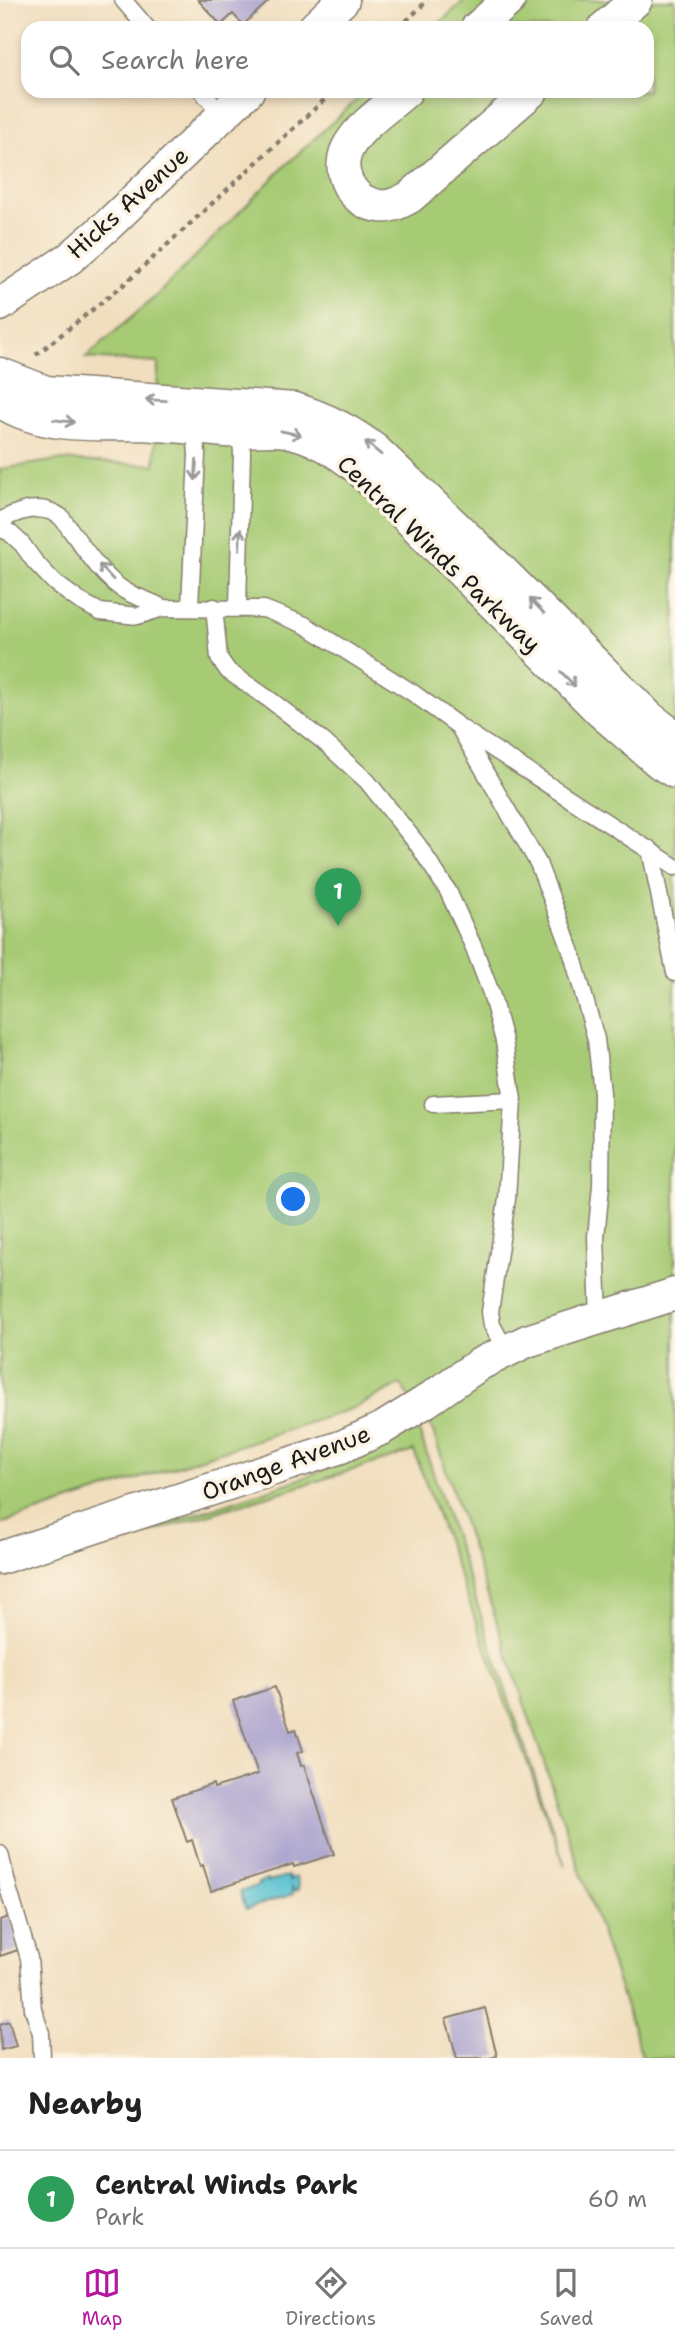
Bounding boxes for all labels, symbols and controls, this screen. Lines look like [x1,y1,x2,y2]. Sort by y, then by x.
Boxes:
search box [21,21,654,98]
icon: search [45,41,83,79]
text: Search here [101,42,250,77]
street label: Hicks Avenue [60,140,196,266]
one-way arrow [145,394,168,407]
one-way arrow [52,415,75,428]
one-way arrow [279,427,301,440]
one-way arrow [364,441,382,456]
street label: Central Winds Parkway [330,448,548,660]
one-way arrow [190,458,203,481]
one-way arrow [233,528,246,551]
one-way arrow [97,564,114,581]
one-way arrow [529,597,546,614]
one-way arrow [559,670,576,687]
pin: 1 [315,868,361,926]
your location [276,1182,310,1216]
street label: Orange Avenue [197,1418,375,1508]
text: Nearby [28,2083,143,2124]
text: Central Winds Park [95,2167,358,2202]
text: 1 [46,2184,56,2214]
text: 60 m [588,2184,647,2214]
text: Park [95,2202,144,2232]
tab: Map [82,2264,122,2331]
tab: Directions [286,2264,376,2331]
tab: Saved [539,2264,593,2331]

